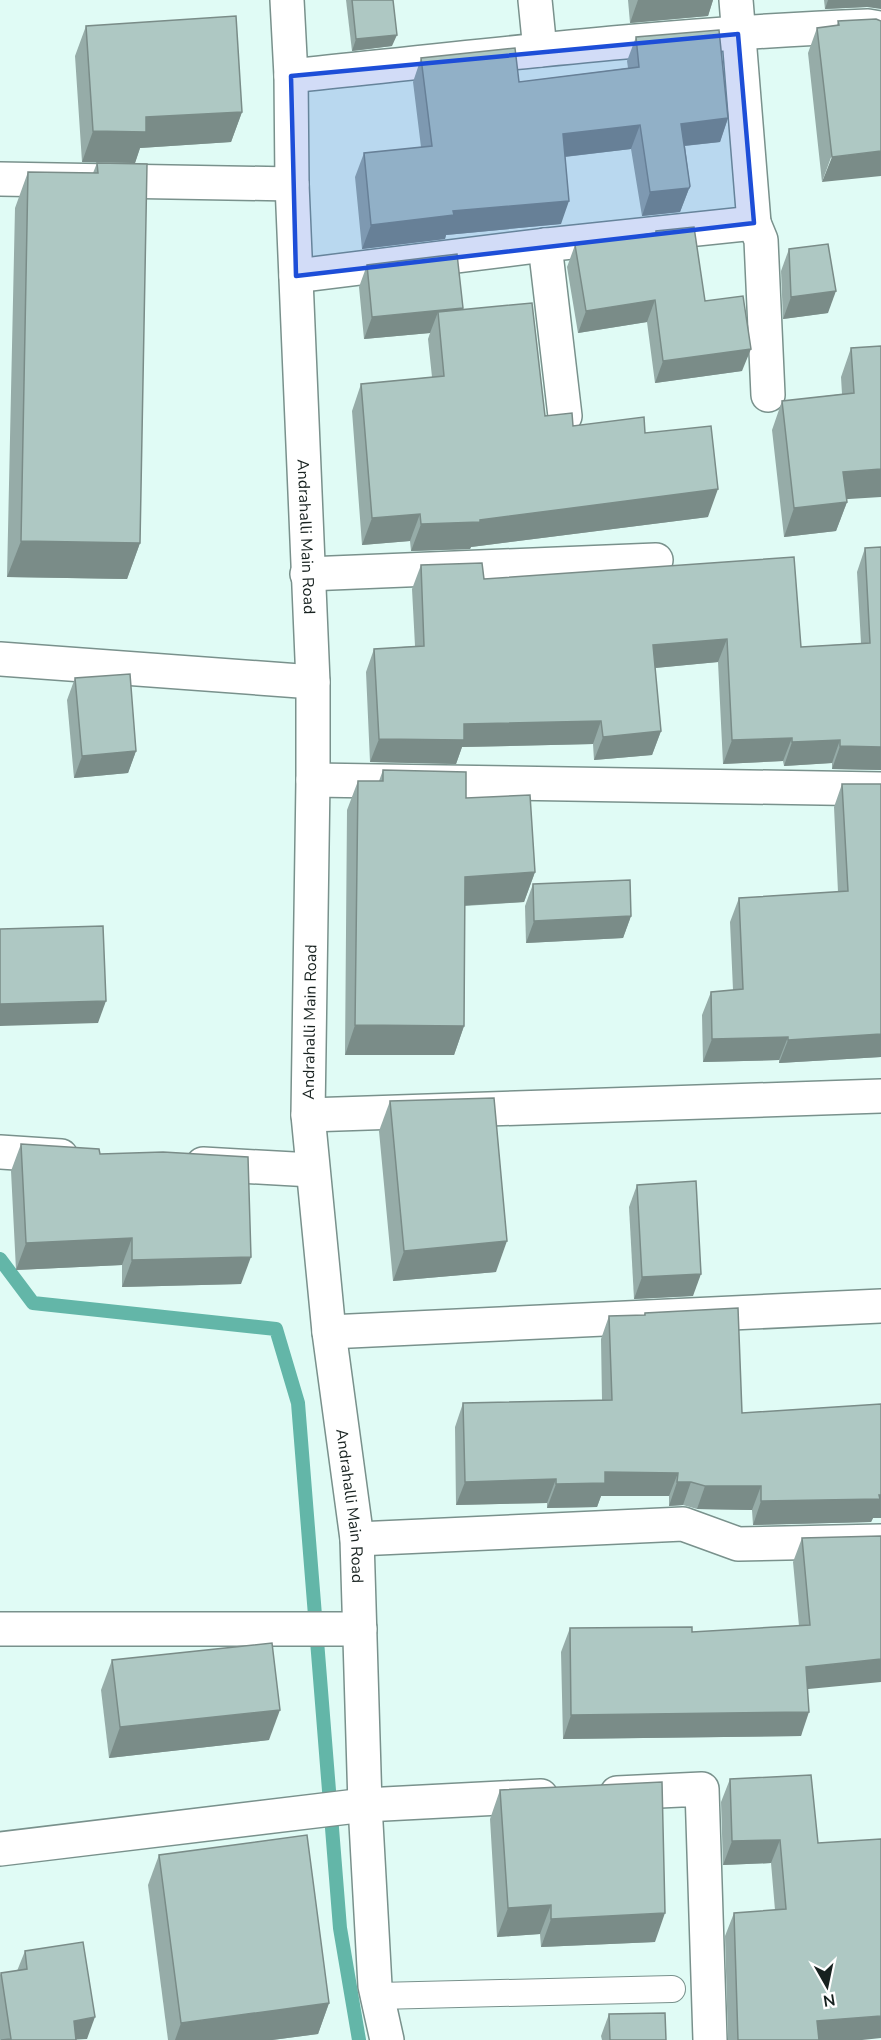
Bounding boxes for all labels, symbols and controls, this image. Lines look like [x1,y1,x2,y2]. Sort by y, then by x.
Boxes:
street label: Andrahalli Main Road [292,458,320,615]
street label: Andrahalli Main Road [298,944,322,1100]
street label: Andrahalli Main Road [330,1427,368,1584]
north arrow [797,1956,857,2016]
text: N [822,1988,837,2012]

